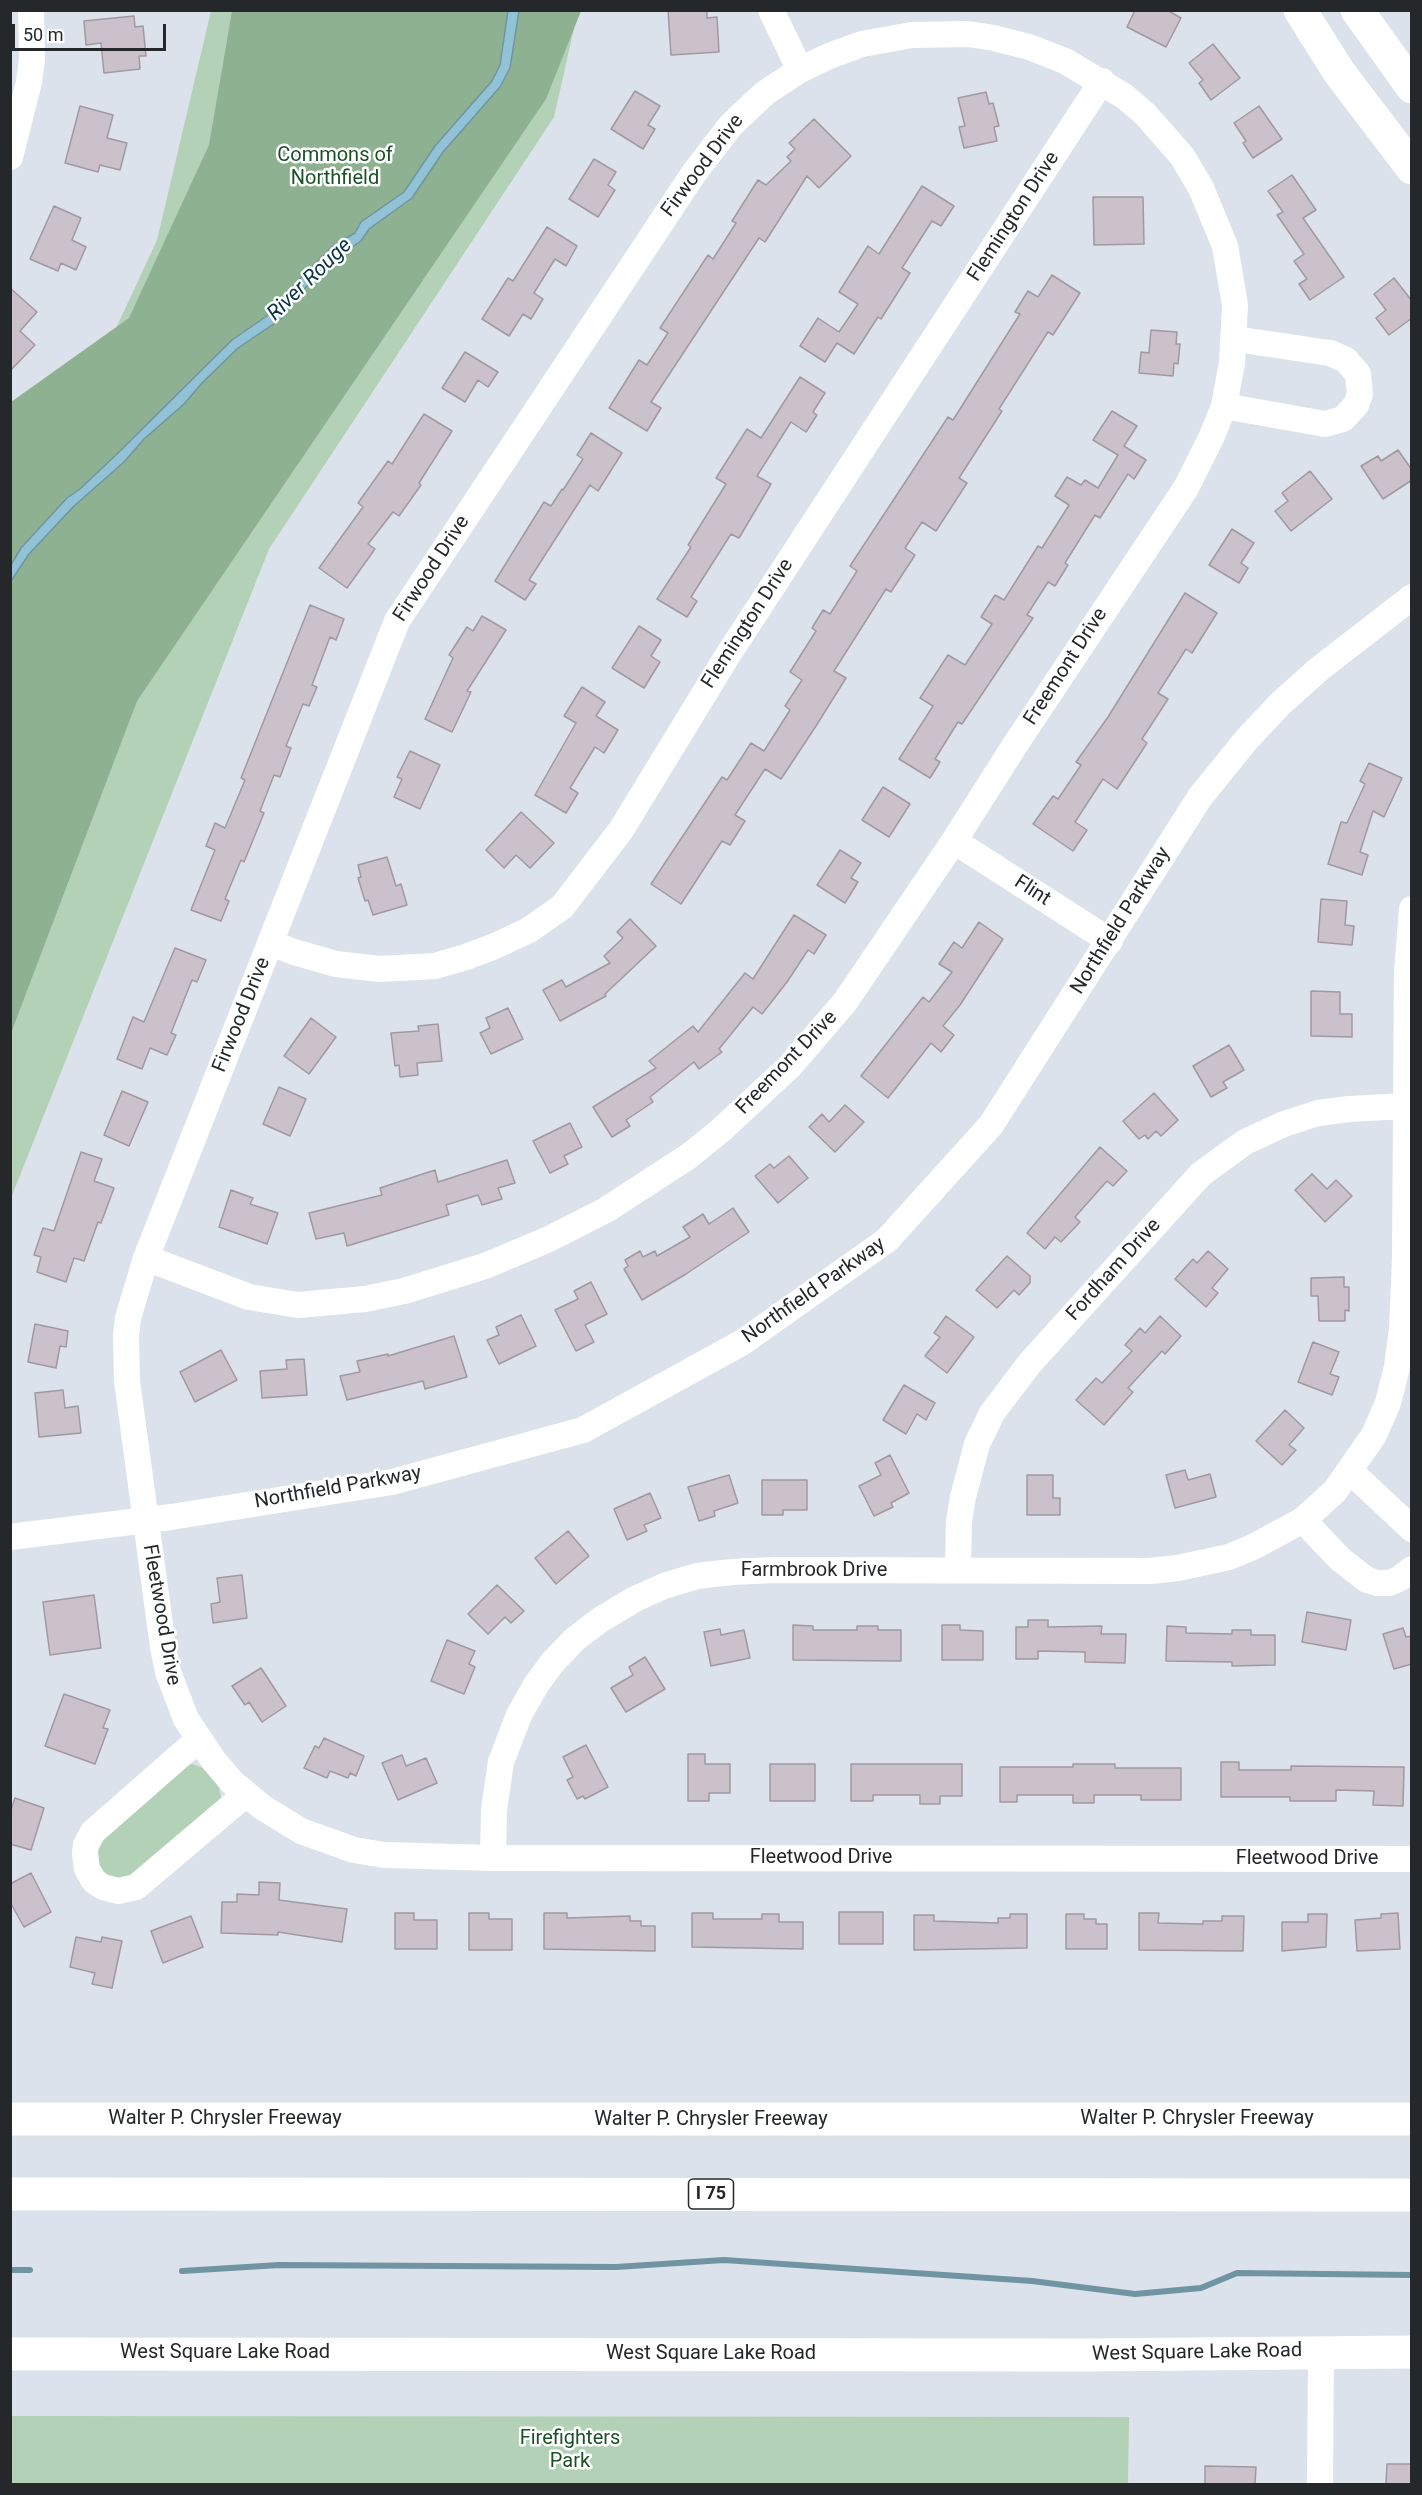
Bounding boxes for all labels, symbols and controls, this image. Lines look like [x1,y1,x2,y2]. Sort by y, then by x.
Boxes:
scale bar [15,12,170,50]
text: 50 m [23,24,63,45]
street label: Firwood Drive [657,110,749,222]
park label: Commons of Northfield [277,144,393,191]
street label: Flemington Drive [963,148,1065,286]
water label: River Rouge [263,234,357,326]
street label: Firwood Drive [389,511,475,627]
street label: Flemington Drive [697,555,799,693]
street label: Freemont Drive [1019,604,1113,730]
street label: Northfield Parkway [1066,843,1176,999]
street label: Flint [1009,870,1055,912]
street label: Firwood Drive [208,954,276,1076]
street label: Freemont Drive [731,1006,843,1120]
street label: Fordham Drive [1062,1214,1166,1326]
street label: Northfield Parkway [738,1233,890,1349]
street label: Northfield Parkway [253,1462,423,1514]
street label: Fleetwood Drive [137,1543,185,1687]
street label: Farmbrook Drive [741,1559,887,1583]
street label: Fleetwood Drive [750,1846,892,1870]
street label: Fleetwood Drive [1236,1847,1378,1871]
street label: Walter P. Chrysler Freeway [108,2107,342,2131]
street label: Walter P. Chrysler Freeway [1080,2107,1314,2131]
street label: Walter P. Chrysler Freeway [594,2108,828,2132]
road number: I 75 [688,2179,734,2209]
street label: West Square Lake Road [1092,2339,1302,2367]
street label: West Square Lake Road [120,2341,330,2365]
street label: West Square Lake Road [606,2342,816,2366]
park label: Firefighters Park [520,2427,620,2474]

